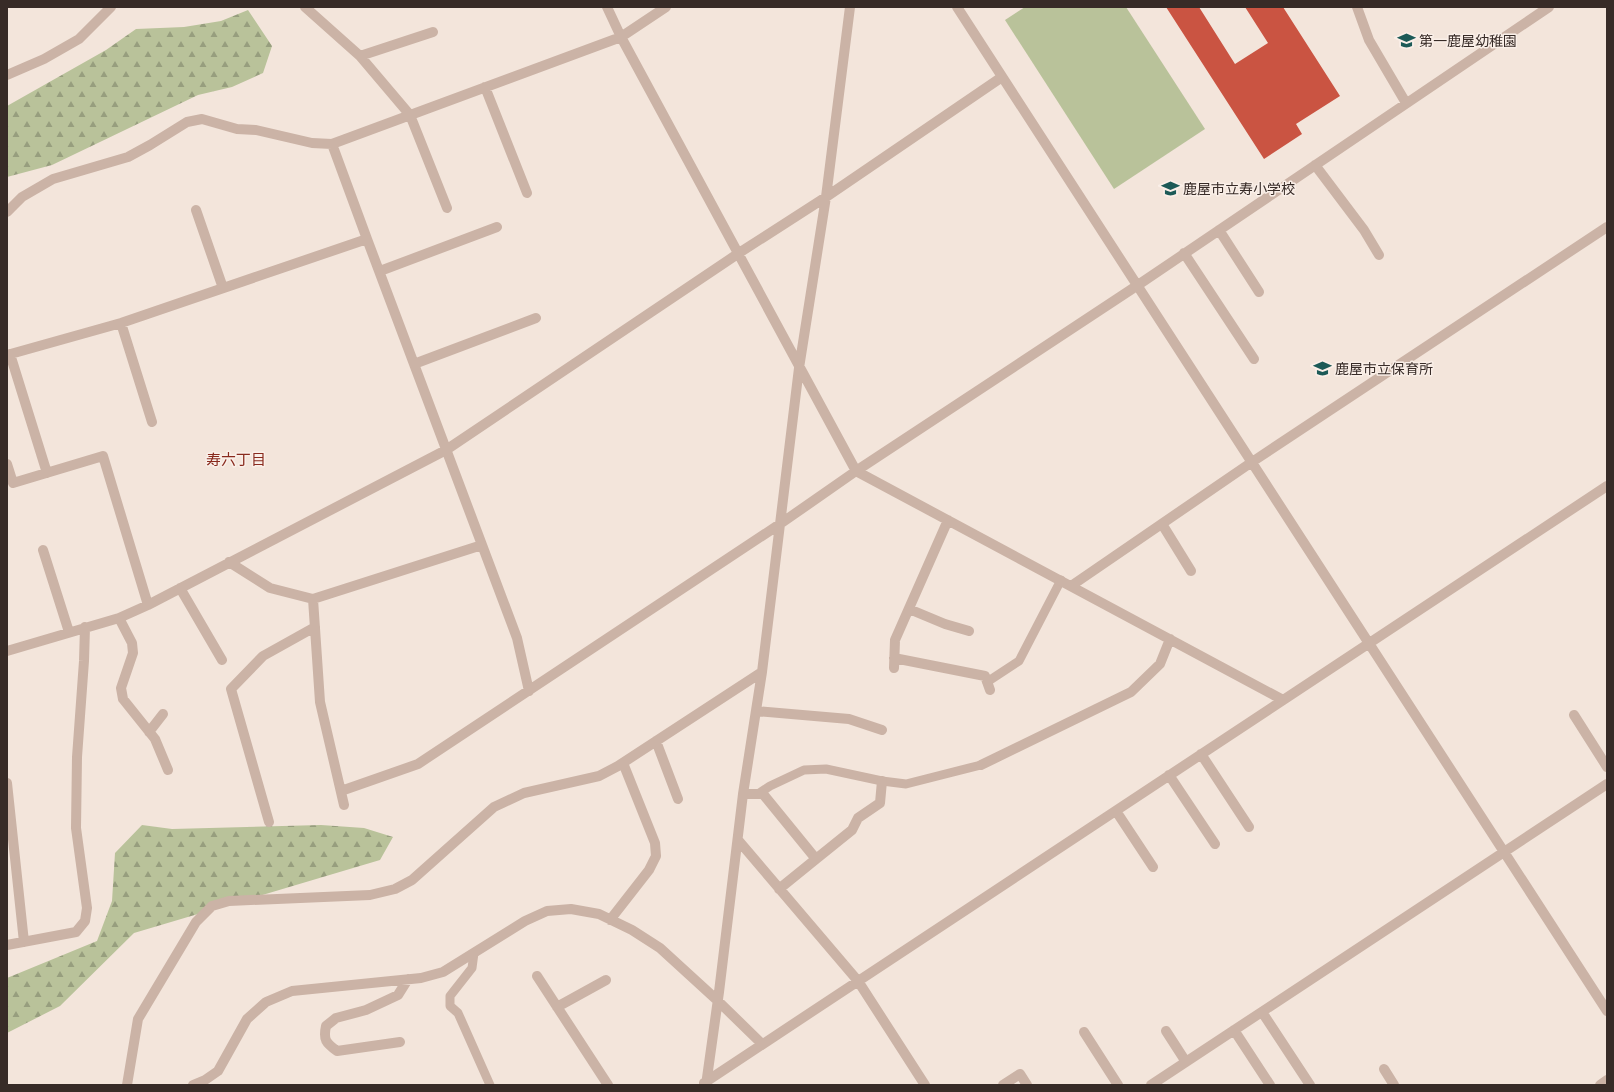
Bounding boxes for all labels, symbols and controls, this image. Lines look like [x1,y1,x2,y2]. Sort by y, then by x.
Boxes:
school or university icon: 第一鹿屋幼稚園 [1396,30,1416,50]
place label: 第一鹿屋幼稚園 [1419,31,1517,50]
school or university icon: 鹿屋市立寿小学校 [1160,178,1180,198]
place label: 鹿屋市立寿小学校 [1183,179,1295,198]
school or university icon: 鹿屋市立保育所 [1312,358,1332,378]
place label: 鹿屋市立保育所 [1335,359,1433,378]
district label: 寿六丁目 [206,449,266,470]

